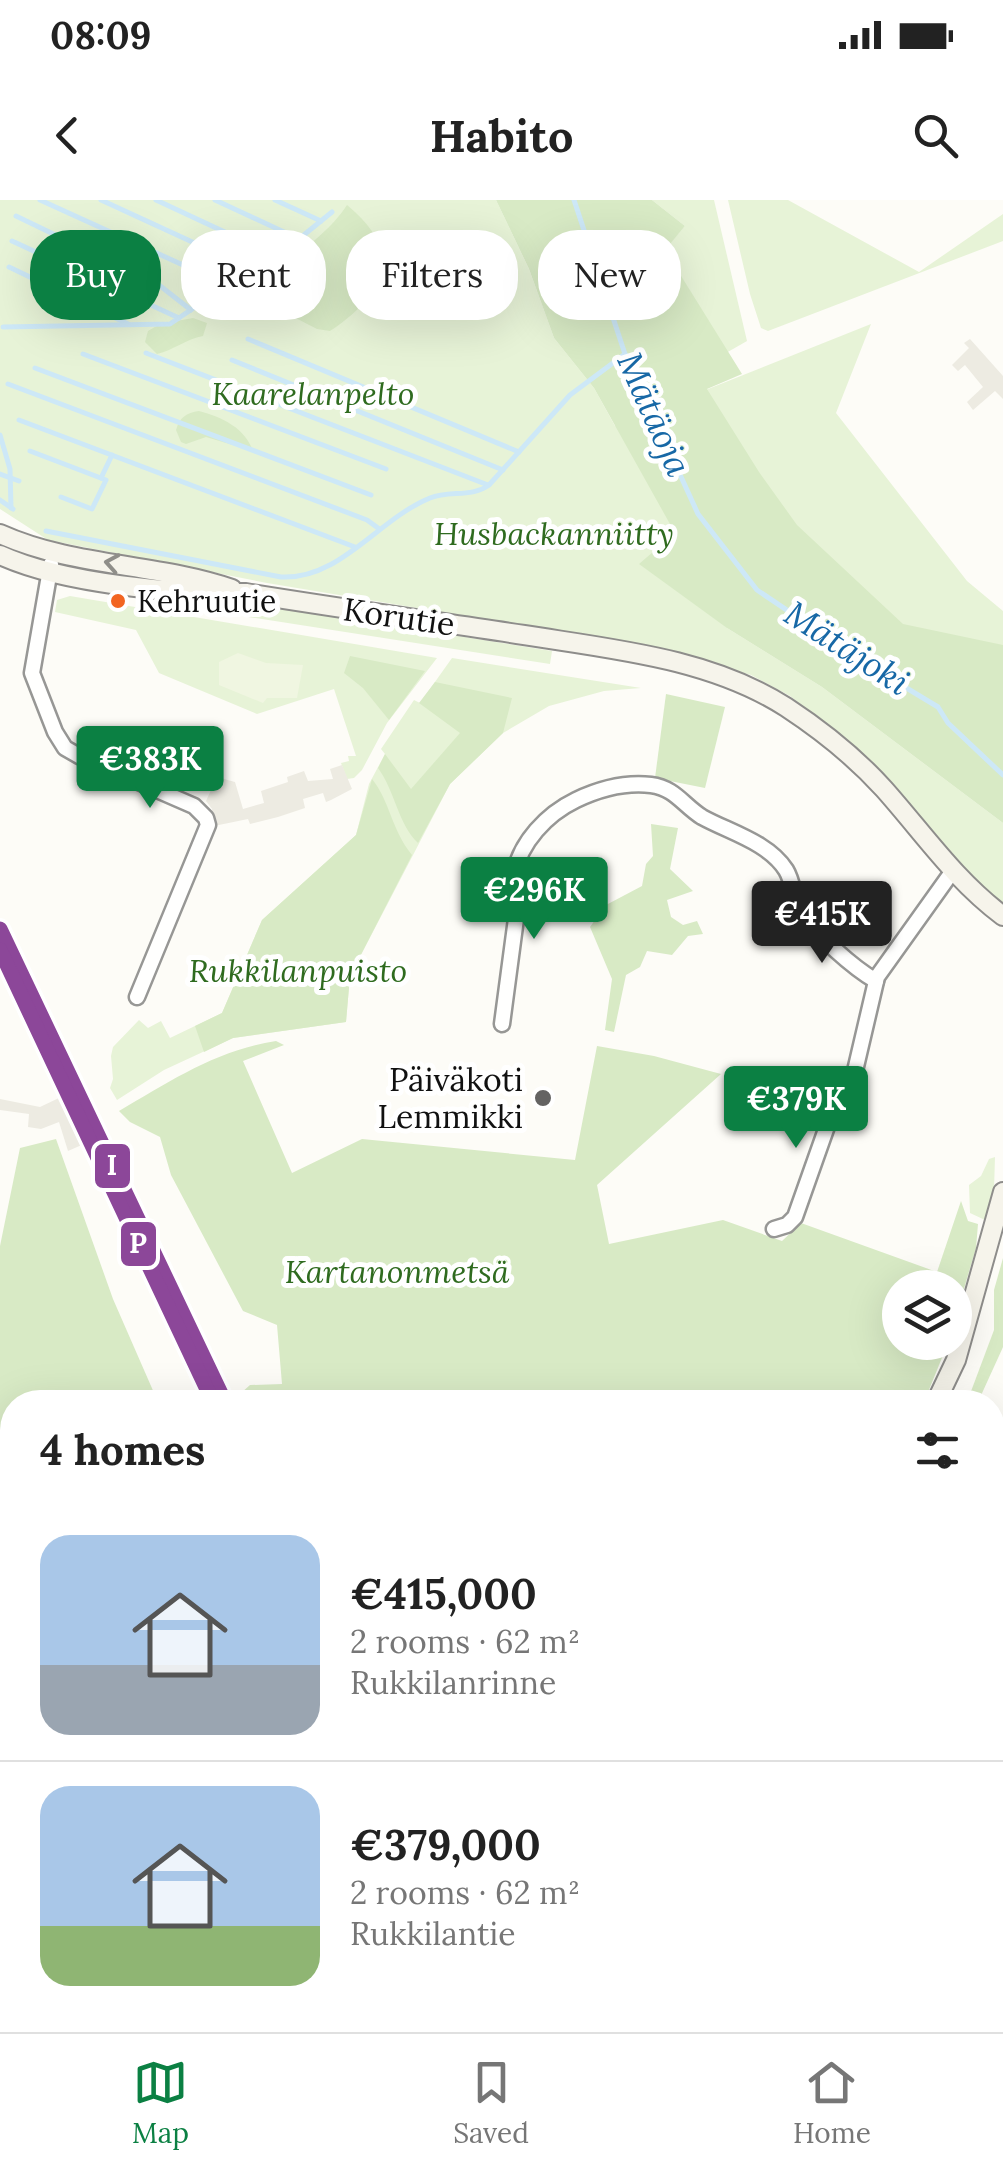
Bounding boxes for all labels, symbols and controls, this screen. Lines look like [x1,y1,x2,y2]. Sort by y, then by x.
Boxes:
text: 08:09 [50,11,151,59]
text: Habito [430,107,573,164]
icon: back [40,108,95,163]
icon: search [908,108,963,163]
chip: Buy [30,230,161,320]
chip: Rent [181,230,326,320]
chip: Filters [346,230,518,320]
chip: New [538,230,681,320]
water label: Mätäoja [607,345,702,483]
park label: Kaarelanpelto [212,373,414,414]
park label: Husbackanniitty [434,513,674,554]
one-way arrow [104,553,120,574]
place label: Kehruutie [137,582,276,620]
street label: Korutie [341,588,457,645]
water label: Mätäjoki [776,590,919,705]
marker: Kehruutie [108,591,128,611]
pin: €383K [80,726,220,811]
text: €383K [99,738,201,779]
pin: €296K [464,857,604,942]
text: €296K [483,869,585,910]
pin: €415K [752,881,892,966]
text: €415K [774,893,870,934]
park label: Rukkilanpuisto [189,950,407,991]
place label: Päiväkoti Lemmikki [378,1059,523,1137]
pin: €379K [726,1066,866,1151]
text: €379K [746,1078,846,1119]
marker: Päiväkoti Lemmikki [532,1087,554,1109]
line badge: I [93,1142,132,1190]
text: I [107,1147,117,1183]
line badge: P [119,1220,158,1268]
text: P [129,1225,147,1261]
park label: Kartanonmetsä [285,1251,510,1292]
map controls [882,1270,972,1360]
button: layers [882,1270,972,1360]
text: 4 homes [40,1423,205,1477]
icon: filters [910,1423,965,1478]
text: €415,000 [350,1567,537,1621]
icon: home [120,1575,240,1695]
text: 2 rooms · 62 m² [350,1621,580,1662]
text: Rukkilanrinne [350,1662,556,1703]
text: €379,000 [350,1818,541,1872]
icon: home [120,1826,240,1946]
text: 2 rooms · 62 m² [350,1872,580,1913]
text: Rukkilantie [350,1913,516,1954]
tab: Map [132,2055,189,2151]
tab: Saved [453,2055,529,2151]
tab: Home [793,2055,871,2151]

